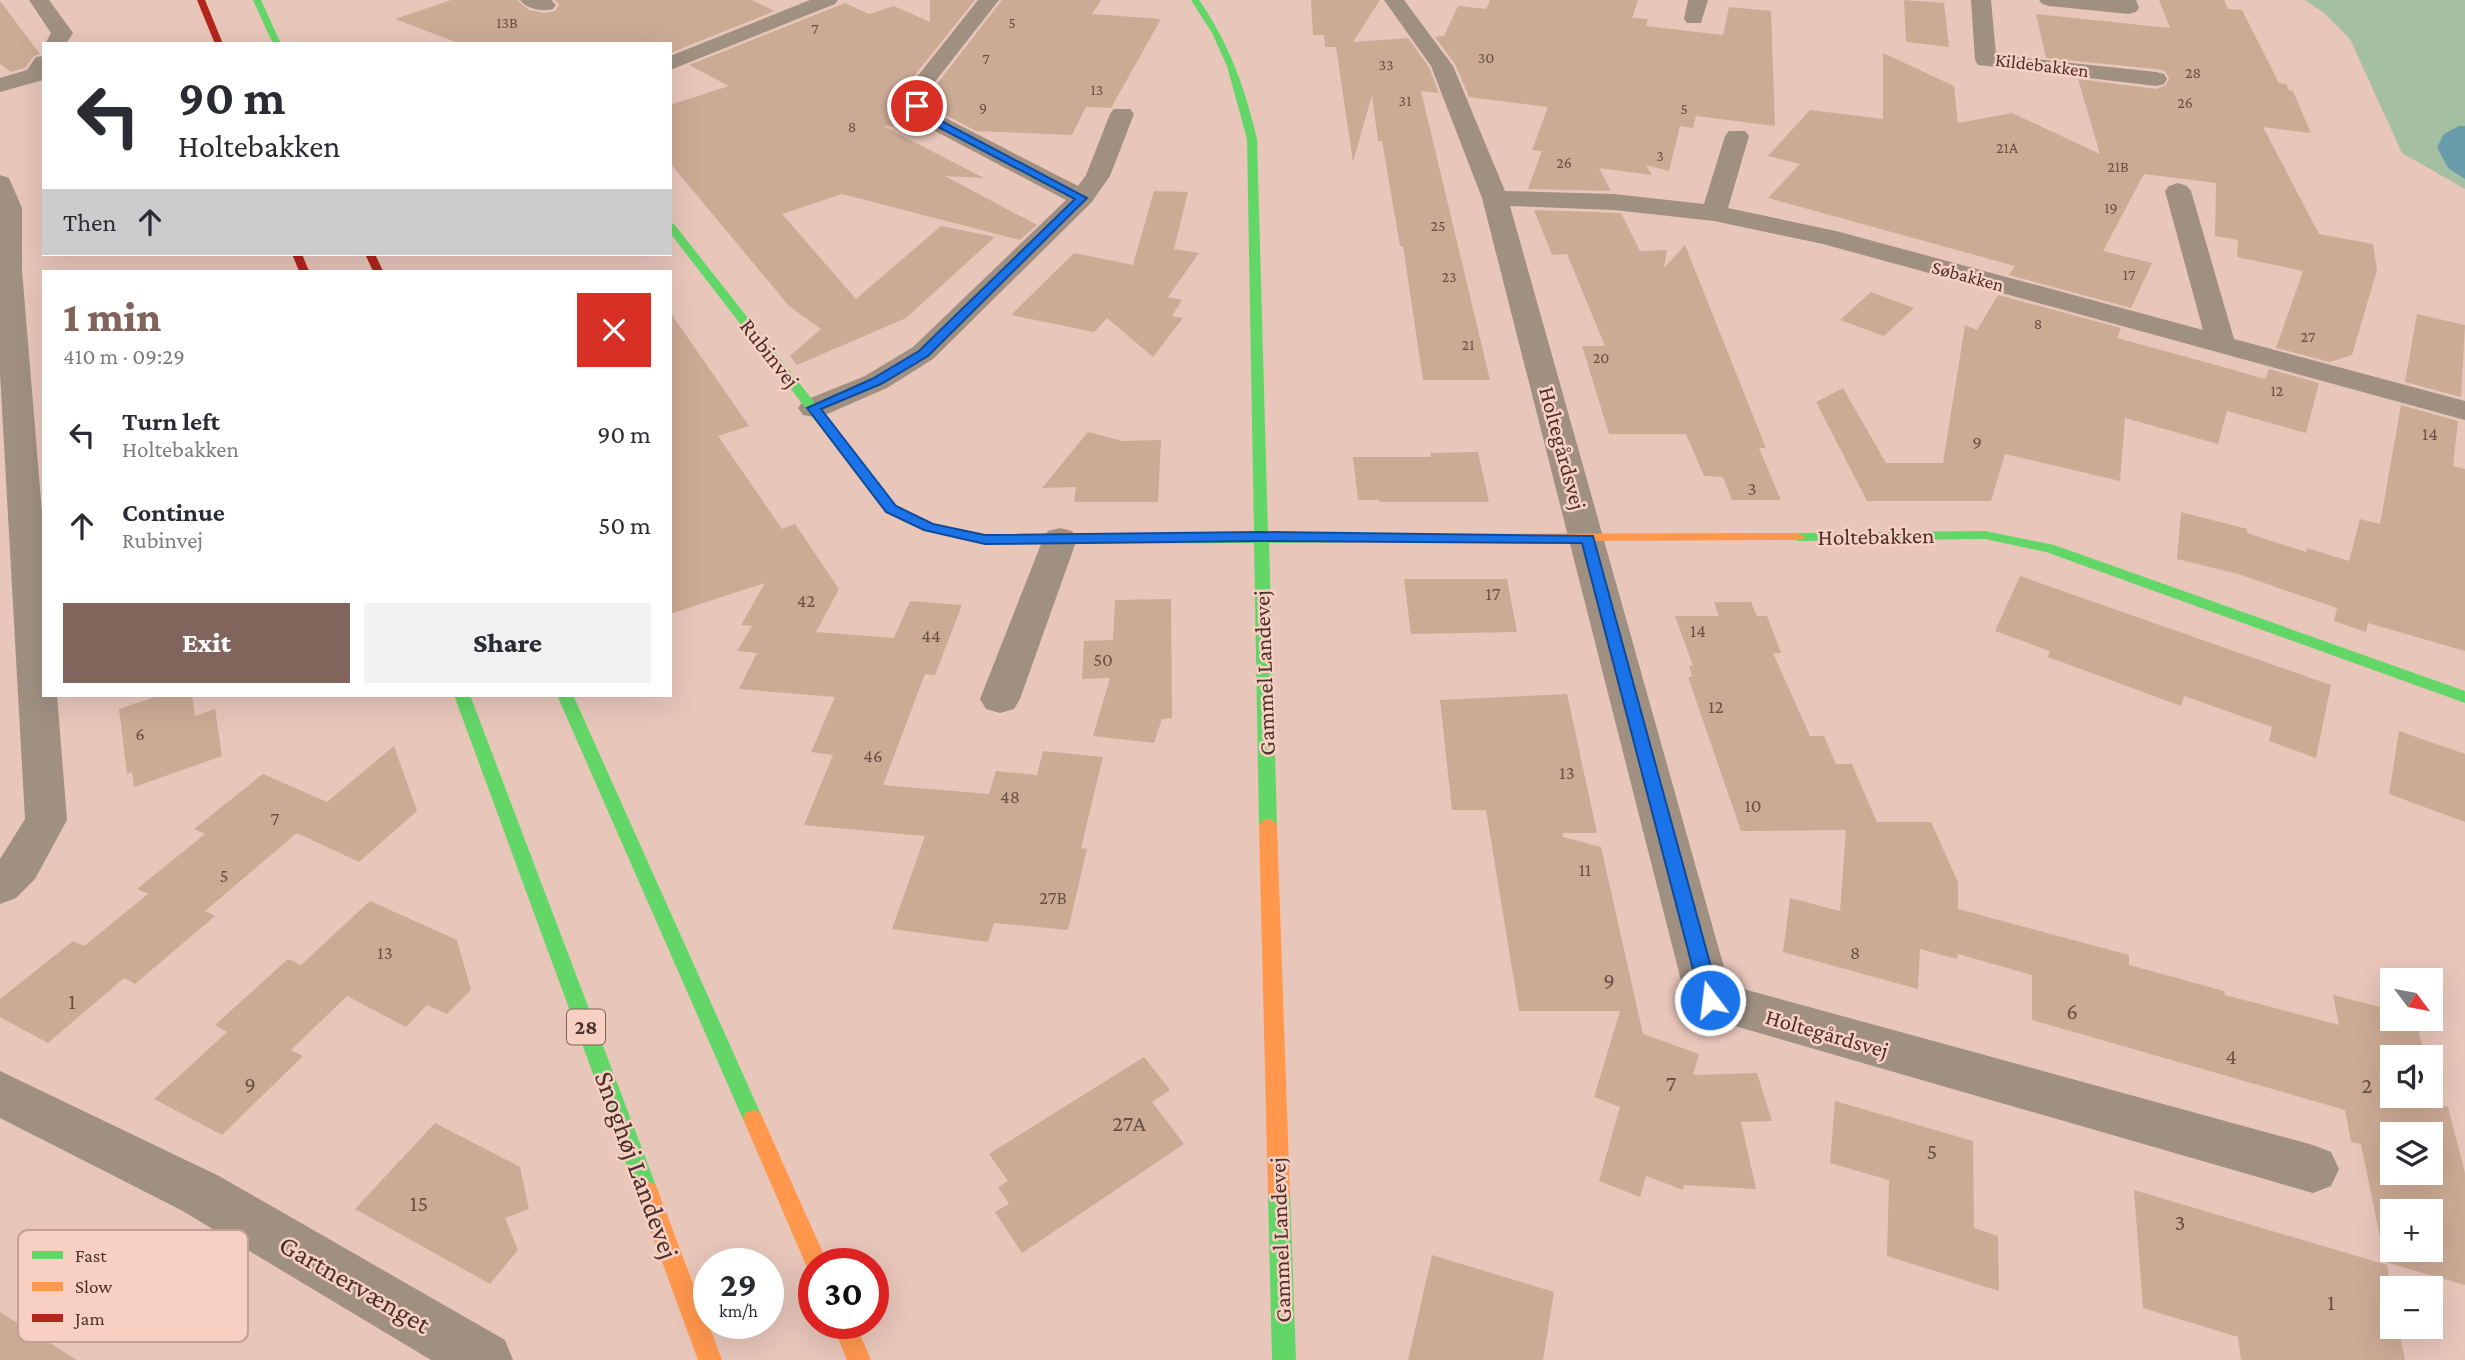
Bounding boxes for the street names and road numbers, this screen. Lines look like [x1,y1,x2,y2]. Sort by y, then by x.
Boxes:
street label: Kildebakken [1994,49,2090,81]
street label: Søbakken [1930,256,2006,296]
street label: Rubinvej [735,313,805,393]
street label: Holtegårdsvej [1534,383,1592,513]
street label: Holtebakken [1817,522,1935,550]
street label: Gammel Landevej [1248,590,1280,756]
street label: Holtegårdsvej [1763,1003,1891,1063]
road number: 28 [567,1010,605,1044]
street label: Snoghøj Landevej [589,1067,685,1263]
street label: Gammel Landevej [1264,1157,1296,1323]
street label: Gartnervænget [274,1228,437,1340]

